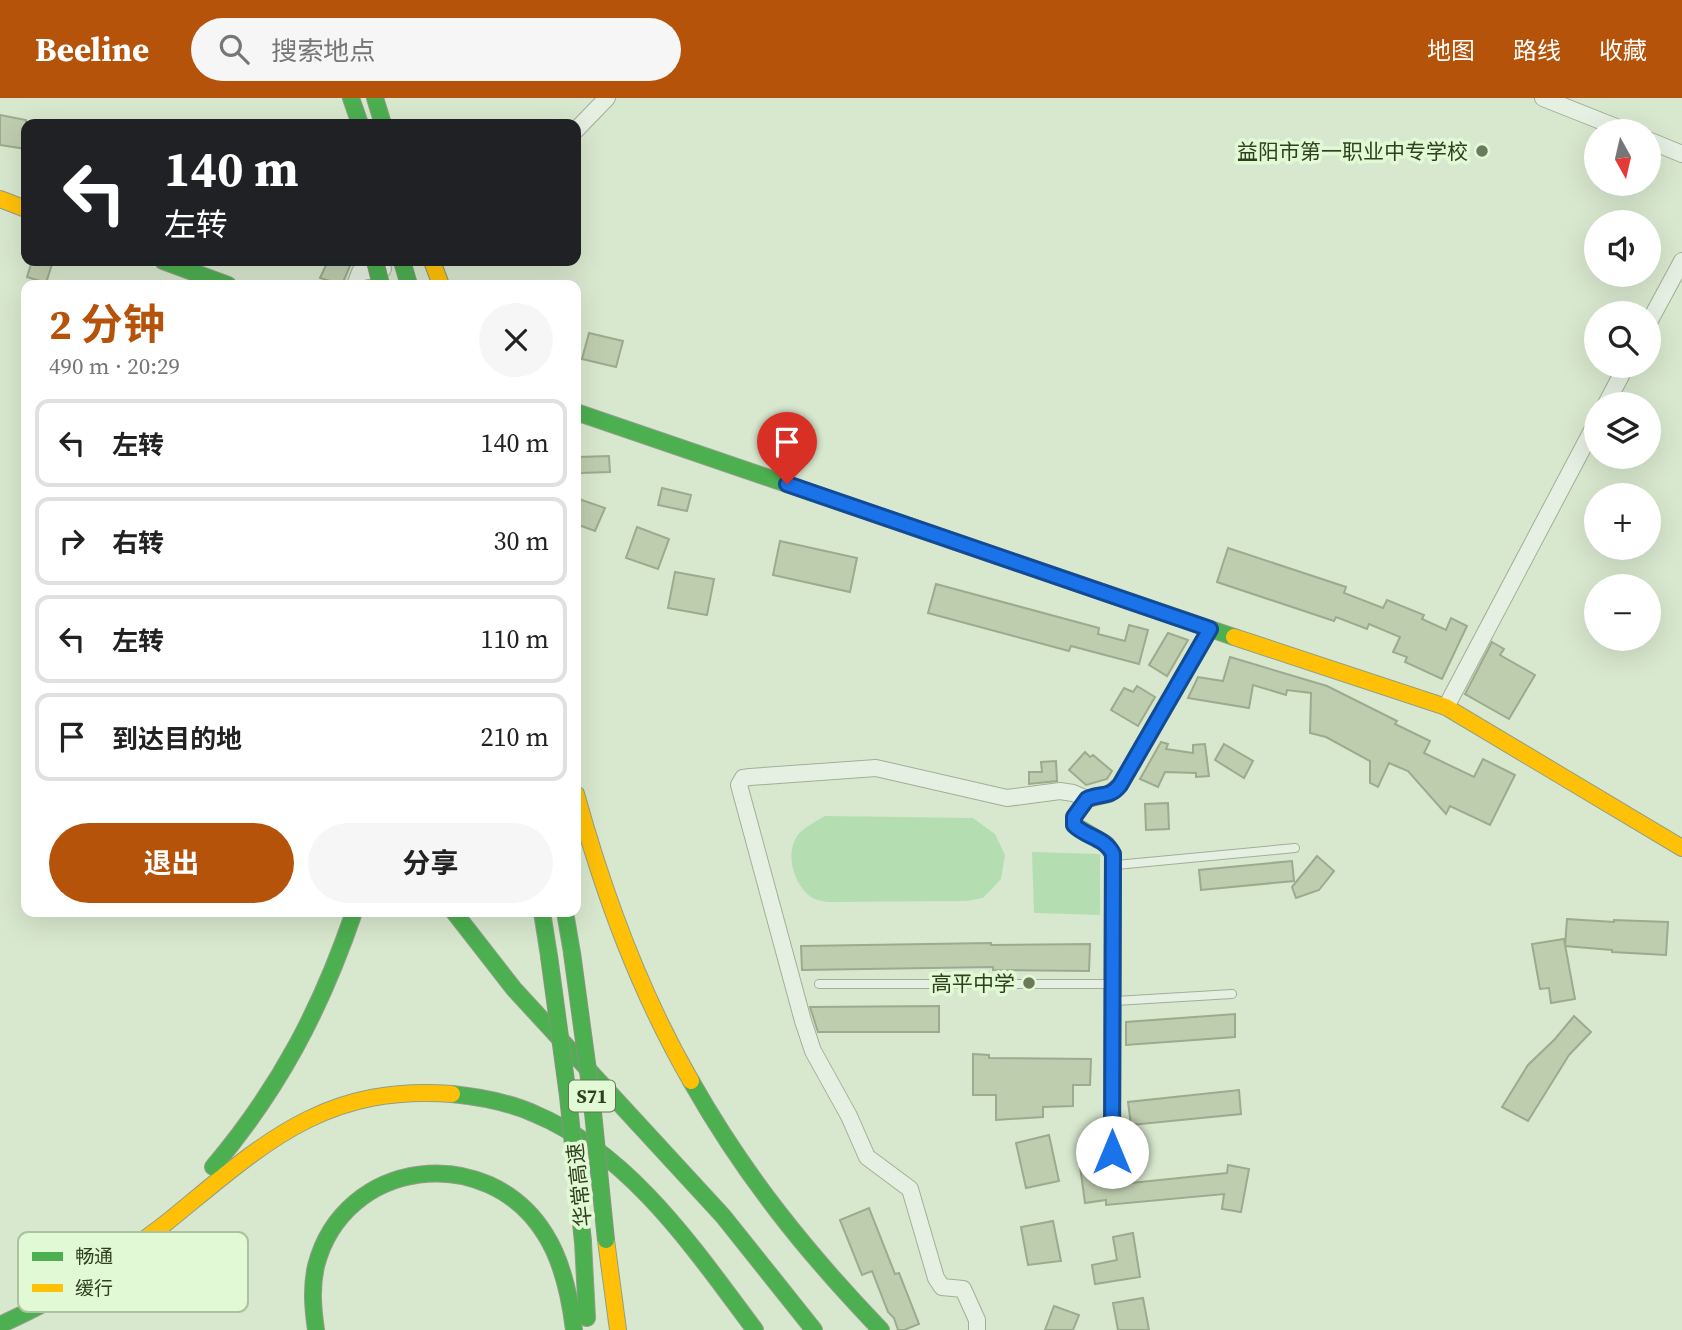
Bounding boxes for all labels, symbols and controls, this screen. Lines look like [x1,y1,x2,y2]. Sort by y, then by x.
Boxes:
search box [191,18,681,81]
text: Beeline [35,27,149,72]
icon: search [215,30,253,68]
text: 搜索地点 [271,33,375,69]
text: 地图 [1427,34,1475,67]
text: 路线 [1513,34,1561,67]
text: 收藏 [1599,34,1647,67]
north arrow [1584,119,1661,196]
map controls [1584,119,1661,651]
text: 140 m [164,135,299,202]
place label: 益阳市第一职业中专学校 [1237,137,1468,166]
marker: 益阳市第一职业中专学校 [1474,143,1490,159]
icon: left [49,147,140,238]
text: 左转 [164,203,228,247]
button: sound [1584,210,1661,287]
text: 2 分钟 [49,295,165,353]
button: search [1584,301,1661,378]
button: close [479,303,553,377]
text: 490 m · 20:29 [49,350,180,382]
button: layers [1584,392,1661,469]
pin [757,412,817,484]
icon: arrive [768,423,806,461]
icon: left [53,424,91,462]
text: 140 m [481,425,549,461]
text: 左转 [112,427,164,463]
button: + [1584,483,1661,560]
icon: right [53,522,91,560]
text: 30 m [494,523,549,559]
text: 右转 [112,525,164,561]
button: − [1584,574,1661,651]
icon: left [53,620,91,658]
text: 110 m [481,621,549,657]
text: 左转 [112,623,164,659]
icon: arrive [53,718,91,756]
text: 210 m [481,719,549,755]
text: 到达目的地 [112,721,242,757]
button: 退出 [49,823,294,903]
button: 分享 [308,823,553,903]
place label: 高平中学 [931,969,1015,998]
marker: 高平中学 [1021,975,1037,991]
road number: S71 [569,1080,615,1112]
position arrow [1075,1115,1149,1189]
street label: 华常高速 [560,1142,598,1228]
legend [18,1232,248,1312]
text: 畅通 [75,1243,113,1269]
text: 缓行 [75,1275,113,1301]

